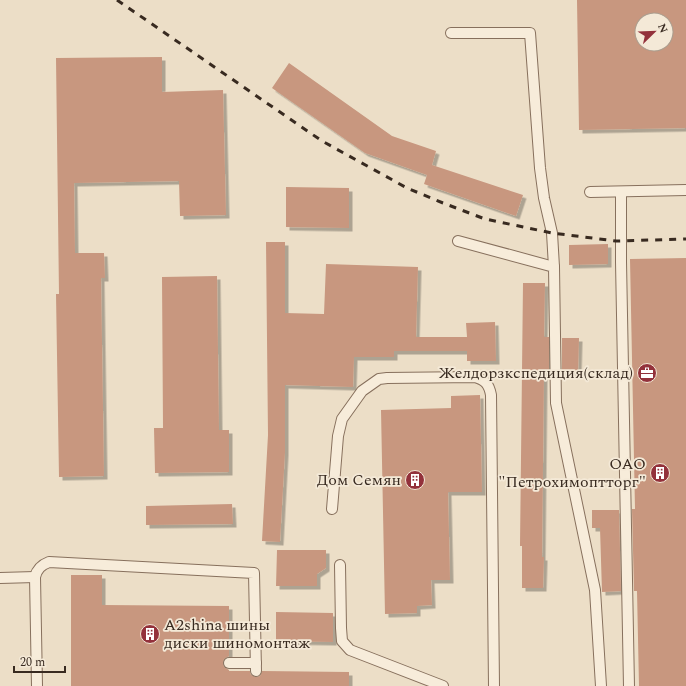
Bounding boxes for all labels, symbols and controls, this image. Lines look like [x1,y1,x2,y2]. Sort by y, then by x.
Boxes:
north arrow [634,12,674,52]
text: N [653,21,672,36]
place label: Желдорзкспедиция(склад) [439,361,633,385]
office icon: Желдорзкспедиция(склад) [636,362,658,384]
place label: ОАО "Петрохимоптторг" [498,452,646,494]
building icon: ОАО "Петрохимоптторг" [649,462,671,484]
place label: Дом Семян [317,468,401,492]
building icon: Дом Семян [404,469,426,491]
place label: A2shina шины диски шиномонтаж [164,613,311,655]
building icon: A2shina шины диски шиномонтаж [139,623,161,645]
scale bar [14,648,65,674]
text: 20 m [20,653,45,672]

